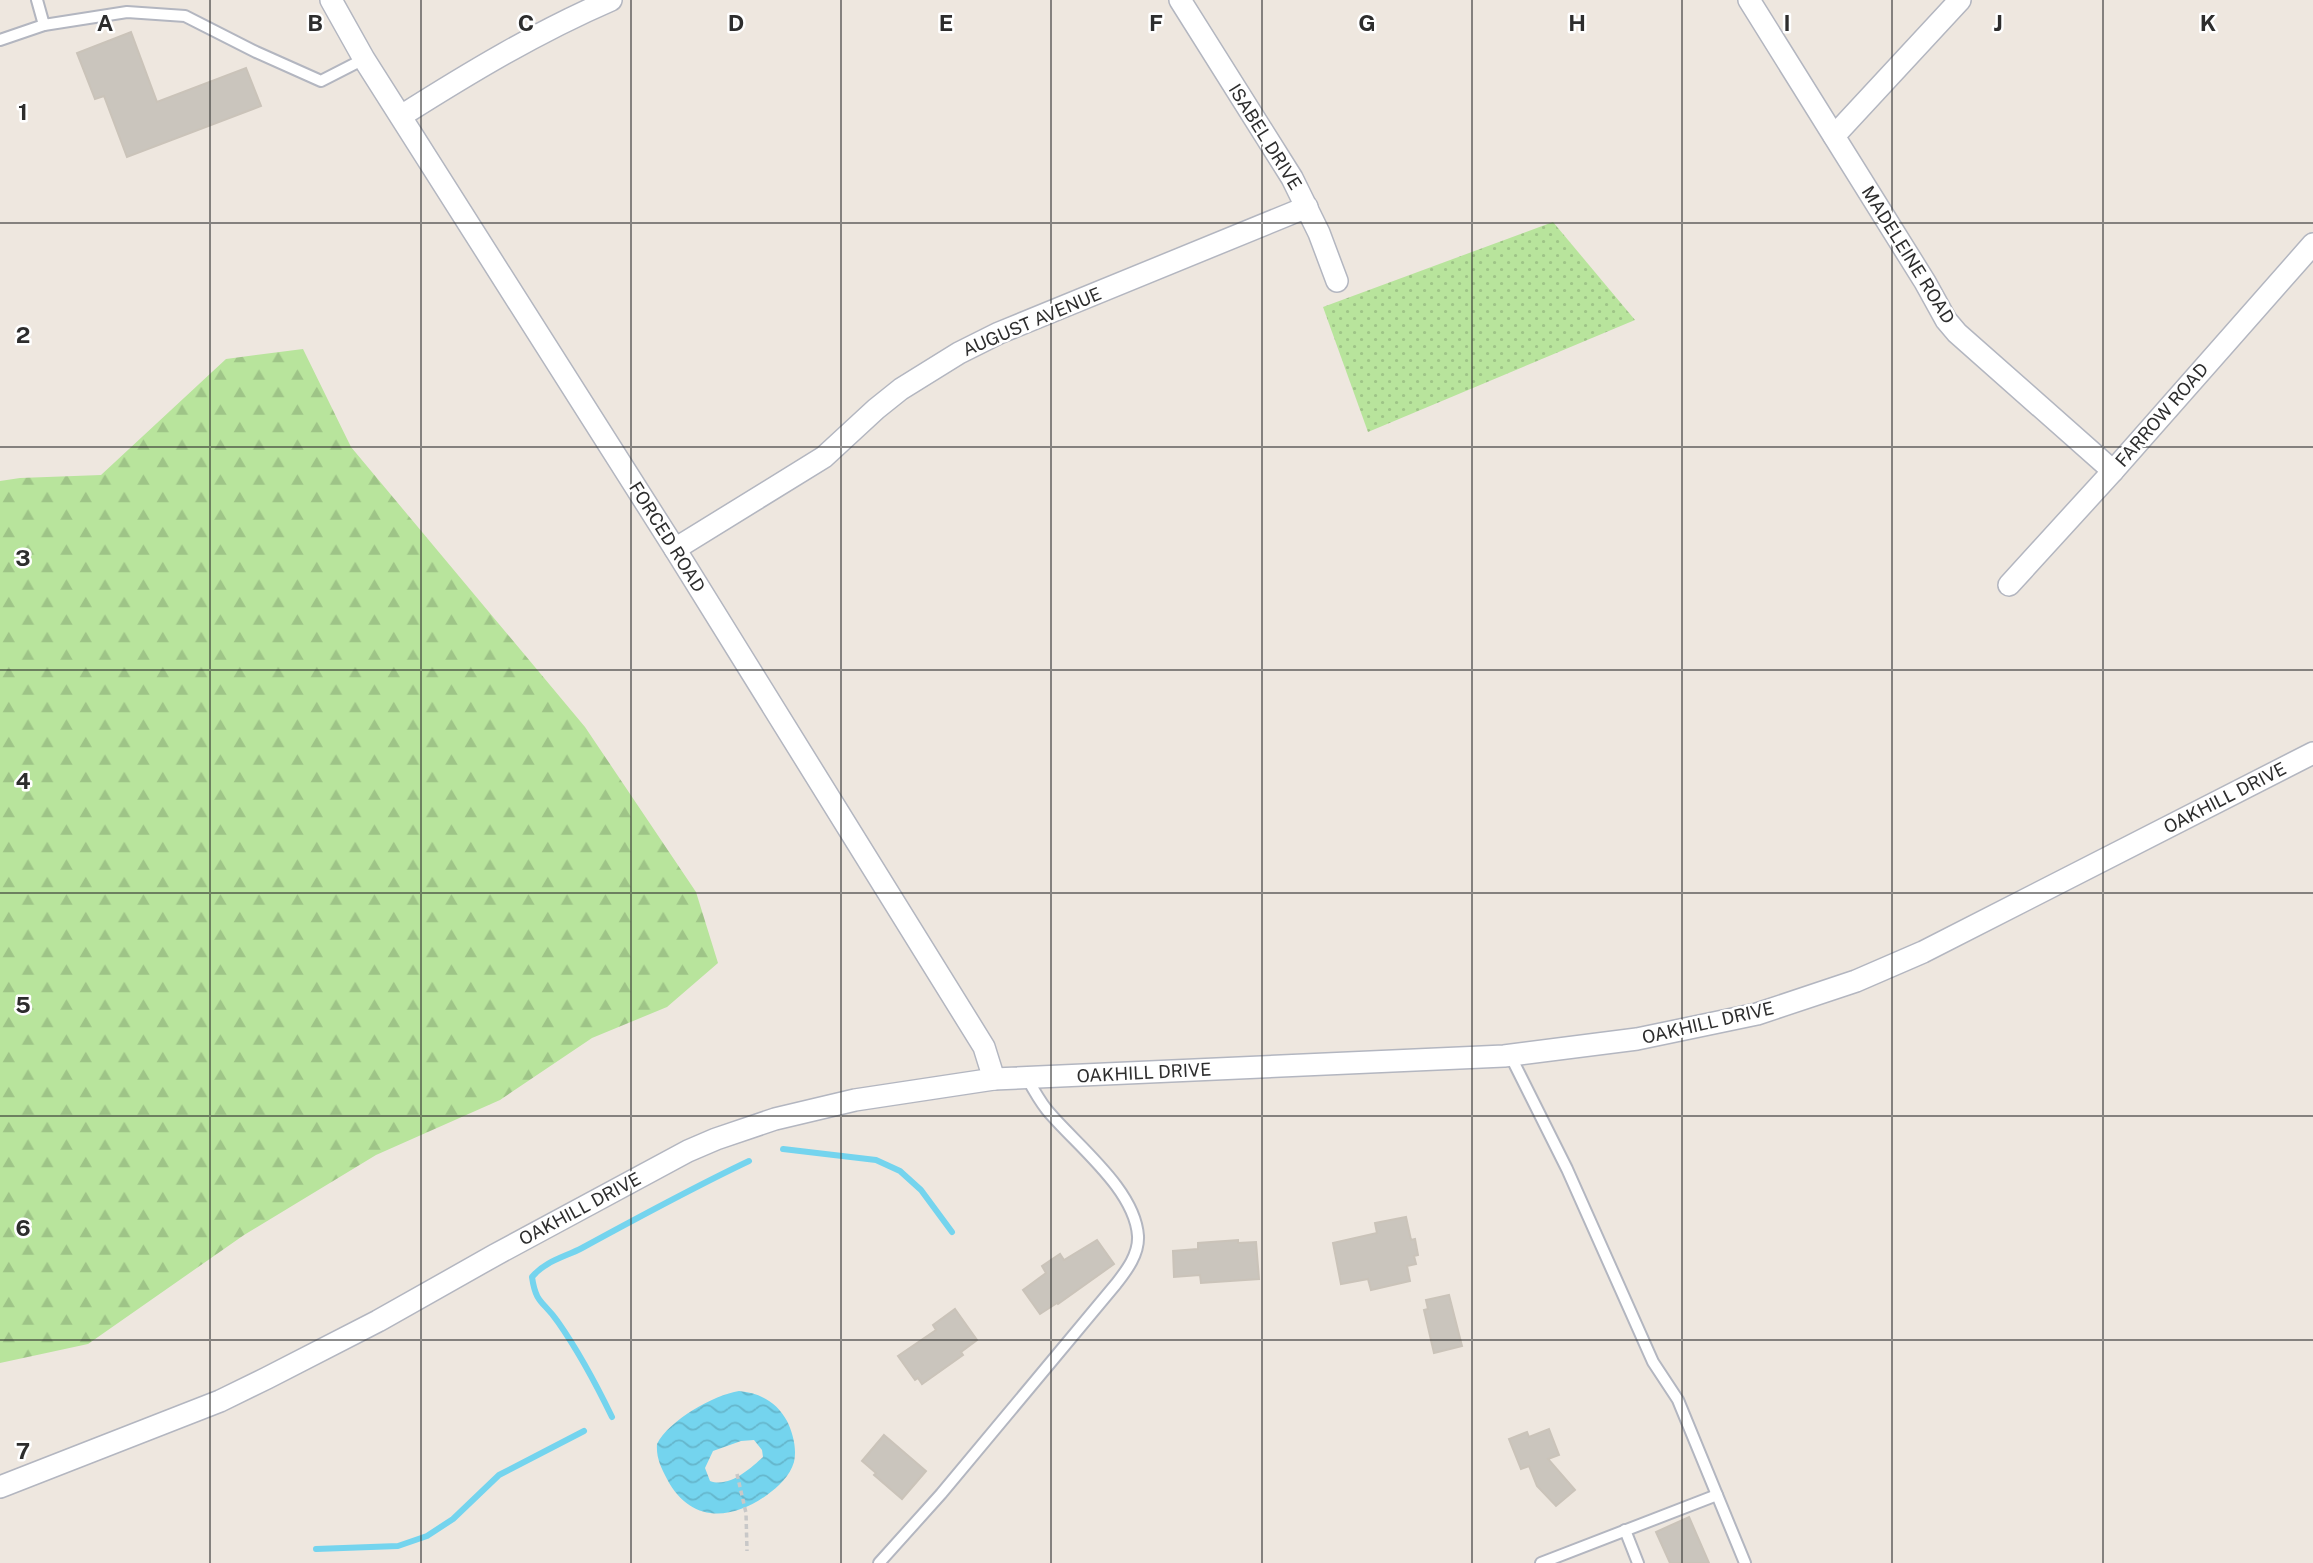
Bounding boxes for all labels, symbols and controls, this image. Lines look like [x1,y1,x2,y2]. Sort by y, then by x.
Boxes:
text: A [97,9,114,36]
text: B [307,9,323,36]
text: C [518,9,534,36]
text: D [728,9,744,36]
text: E [939,9,953,36]
text: F [1149,9,1163,36]
text: G [1358,9,1376,36]
text: H [1568,9,1586,36]
text: I [1783,9,1791,36]
text: J [1993,9,2003,36]
text: K [2200,9,2216,36]
street label: ISABEL DRIVE [1224,80,1306,194]
text: 1 [18,98,28,125]
street label: MADELEINE ROAD [1858,182,1959,327]
street label: AUGUST AVENUE [959,283,1104,360]
text: 2 [16,321,30,348]
street label: FARROW ROAD [2111,358,2212,471]
street label: FORCED ROAD [625,478,710,596]
text: 3 [15,544,31,571]
street label: OAKHILL DRIVE [2160,758,2290,837]
text: 4 [15,767,31,794]
text: 5 [15,991,31,1018]
street label: OAKHILL DRIVE [1640,997,1776,1048]
street label: OAKHILL DRIVE [1076,1058,1212,1087]
street label: OAKHILL DRIVE [515,1168,644,1249]
text: 6 [15,1214,31,1241]
text: 7 [16,1437,30,1464]

